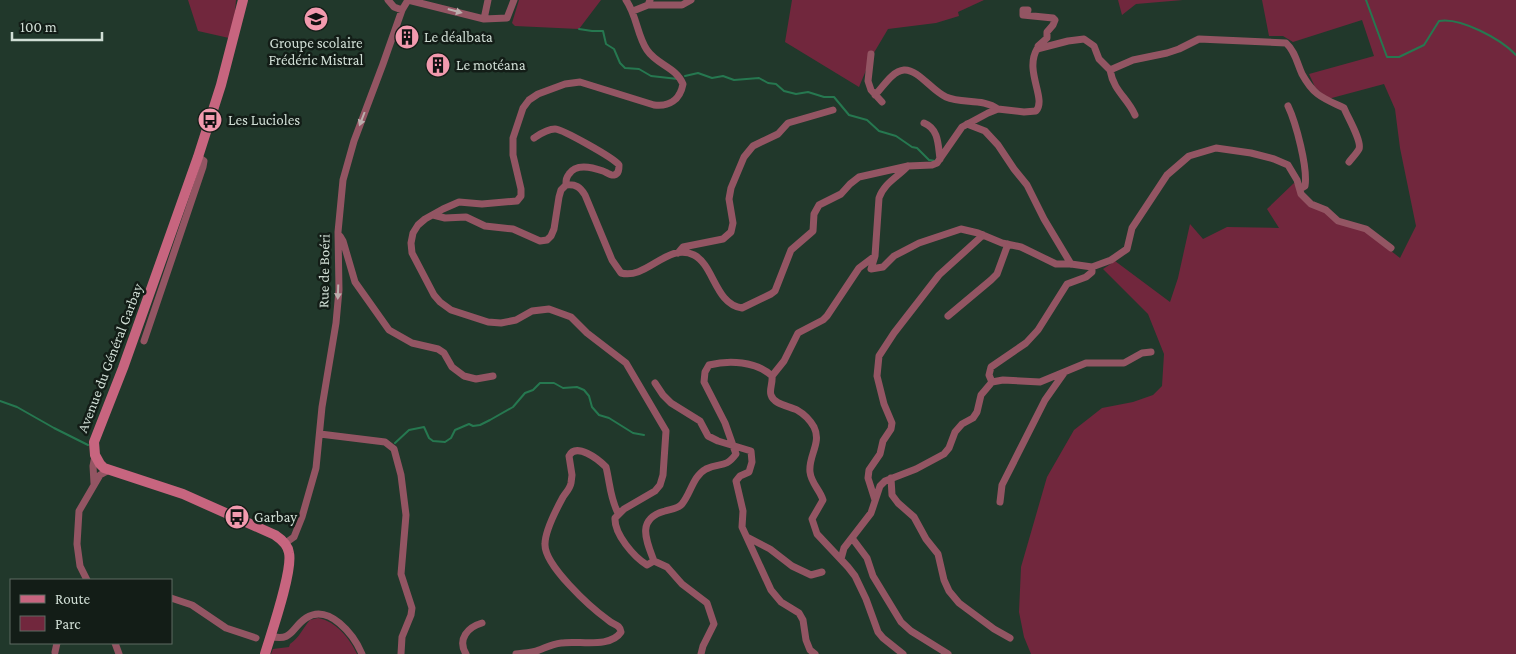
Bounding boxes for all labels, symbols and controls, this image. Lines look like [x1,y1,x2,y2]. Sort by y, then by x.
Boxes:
school or university icon: Groupe scolaire Frédéric Mistral [303,6,329,32]
one-way arrow [448,7,463,15]
scale bar [12,10,102,42]
text: 100 m [20,19,57,35]
building icon: Le déalbata [394,24,420,50]
place label: Le déalbata [424,29,493,45]
place label: Groupe scolaire Frédéric Mistral [269,35,363,68]
building icon: Le motéana [425,52,451,78]
place label: Le motéana [456,57,526,73]
bus stop icon: Les Lucioles [197,107,223,133]
place label: Les Lucioles [228,112,300,128]
one-way arrow [358,112,366,127]
street label: Rue de Boéri [315,234,333,308]
street label: Avenue du Général Garbay [74,281,147,435]
one-way arrow [334,284,342,300]
bus stop icon: Garbay [224,504,250,530]
place label: Garbay [254,509,297,526]
legend [10,579,172,644]
text: Route [55,591,90,607]
text: Parc [55,616,81,632]

